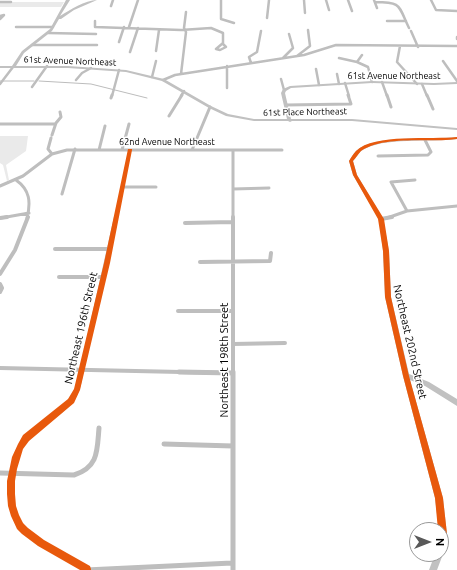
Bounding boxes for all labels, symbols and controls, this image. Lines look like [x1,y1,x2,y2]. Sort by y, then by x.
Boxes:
street label: 61st Avenue Northeast [23,54,117,68]
street label: 61st Avenue Northeast [348,71,440,81]
street label: 61st Place Northeast [263,106,347,118]
street label: 62nd Avenue Northeast [119,137,215,147]
street label: Northeast 196th Street [62,271,100,385]
street label: Northeast 202nd Street [390,284,430,400]
street label: Northeast 198th Street [217,303,231,417]
north arrow [409,522,449,562]
text: N [434,538,446,546]

